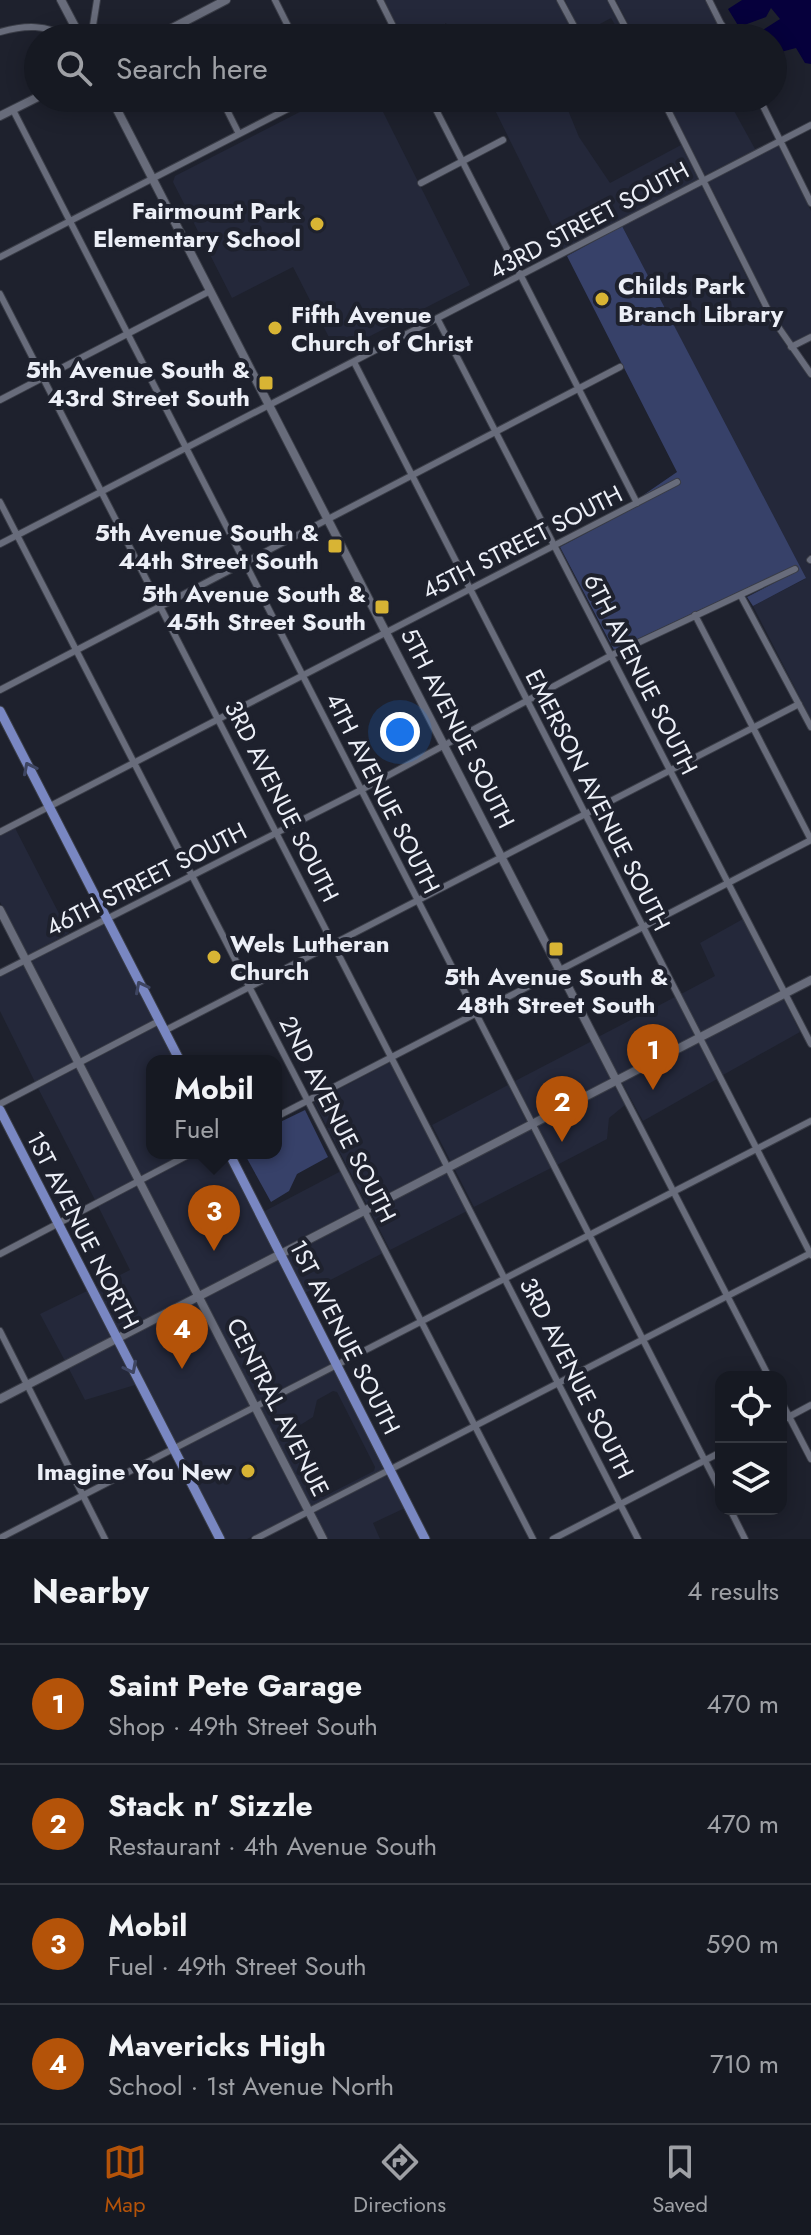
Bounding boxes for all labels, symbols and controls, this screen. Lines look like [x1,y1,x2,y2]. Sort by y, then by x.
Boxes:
search box [24,24,787,112]
icon: search [52,46,96,90]
text: Search here [116,47,268,90]
street label: 43RD STREET SOUTH [483,152,695,288]
place label: Fairmount Park Elementary School [93,193,301,256]
marker: Fairmount Park Elementary School [308,215,326,233]
place label: Childs Park Branch Library [618,268,784,331]
marker: Childs Park Branch Library [593,290,611,308]
place label: Fifth Avenue Church of Christ [291,297,473,360]
marker: Fifth Avenue Church of Christ [266,319,284,337]
place label: 5th Avenue South & 43rd Street South [26,352,250,415]
marker: 5th Avenue South & 43rd Street South [257,374,275,392]
street label: 45TH STREET SOUTH [416,476,628,608]
place label: 5th Avenue South & 44th Street South [95,515,319,578]
marker: 5th Avenue South & 44th Street South [326,537,344,555]
street label: 6TH AVENUE SOUTH [575,567,707,781]
place label: 5th Avenue South & 45th Street South [142,576,366,639]
marker: 5th Avenue South & 45th Street South [373,598,391,616]
street label: 5TH AVENUE SOUTH [392,622,524,834]
street label: EMERSON AVENUE SOUTH [517,663,679,937]
street label: 4TH AVENUE SOUTH [317,686,449,900]
street label: 3RD AVENUE SOUTH [216,694,348,908]
your location [380,712,420,752]
one-way arrow [23,761,39,776]
street label: 46TH STREET SOUTH [39,813,253,945]
place label: Wels Lutheran Church [230,926,390,989]
marker: 5th Avenue South & 48th Street South [547,940,565,958]
marker: Wels Lutheran Church [205,948,223,966]
place label: 5th Avenue South & 48th Street South [444,959,668,1022]
one-way arrow [136,980,151,995]
street label: 2ND AVENUE SOUTH [271,1010,405,1228]
pin: 1 [627,1024,679,1090]
popup [146,1055,282,1159]
text: Mobil [174,1067,254,1110]
pin: 2 [536,1076,588,1142]
text: Fuel [174,1110,220,1148]
street label: 1ST AVENUE NORTH [18,1125,148,1335]
pin: 3 [188,1185,240,1251]
street label: 1ST AVENUE SOUTH [281,1234,409,1440]
street label: 3RD AVENUE SOUTH [511,1271,643,1485]
pin: 4 [156,1303,208,1369]
street label: CENTRAL AVENUE [218,1312,338,1502]
one-way arrow [121,1360,136,1375]
map controls [715,1371,787,1515]
button: locate [715,1371,787,1443]
button: layers [715,1443,787,1515]
place label: Imagine You New [36,1454,233,1489]
marker: Imagine You New [239,1462,257,1480]
text: Nearby [32,1567,149,1616]
text: 4 results [687,1572,779,1610]
text: Saint Pete Garage [108,1664,362,1707]
text: 1 [51,1685,65,1723]
text: 470 m [707,1685,779,1723]
text: Shop · 49th Street South [108,1707,378,1745]
text: Stack n' Sizzle [108,1784,313,1827]
text: 2 [49,1805,67,1843]
text: 470 m [707,1805,779,1843]
text: Restaurant · 4th Avenue South [108,1827,437,1865]
text: Mobil [108,1904,187,1947]
text: 3 [50,1925,66,1963]
text: 590 m [706,1925,779,1963]
text: Fuel · 49th Street South [108,1947,367,1985]
text: Mavericks High [108,2024,326,2067]
text: 4 [49,2045,67,2083]
text: 710 m [710,2045,779,2083]
text: School · 1st Avenue North [108,2067,394,2105]
tab: Map [103,2140,147,2220]
tab: Directions [353,2140,446,2220]
tab: Saved [652,2140,708,2220]

